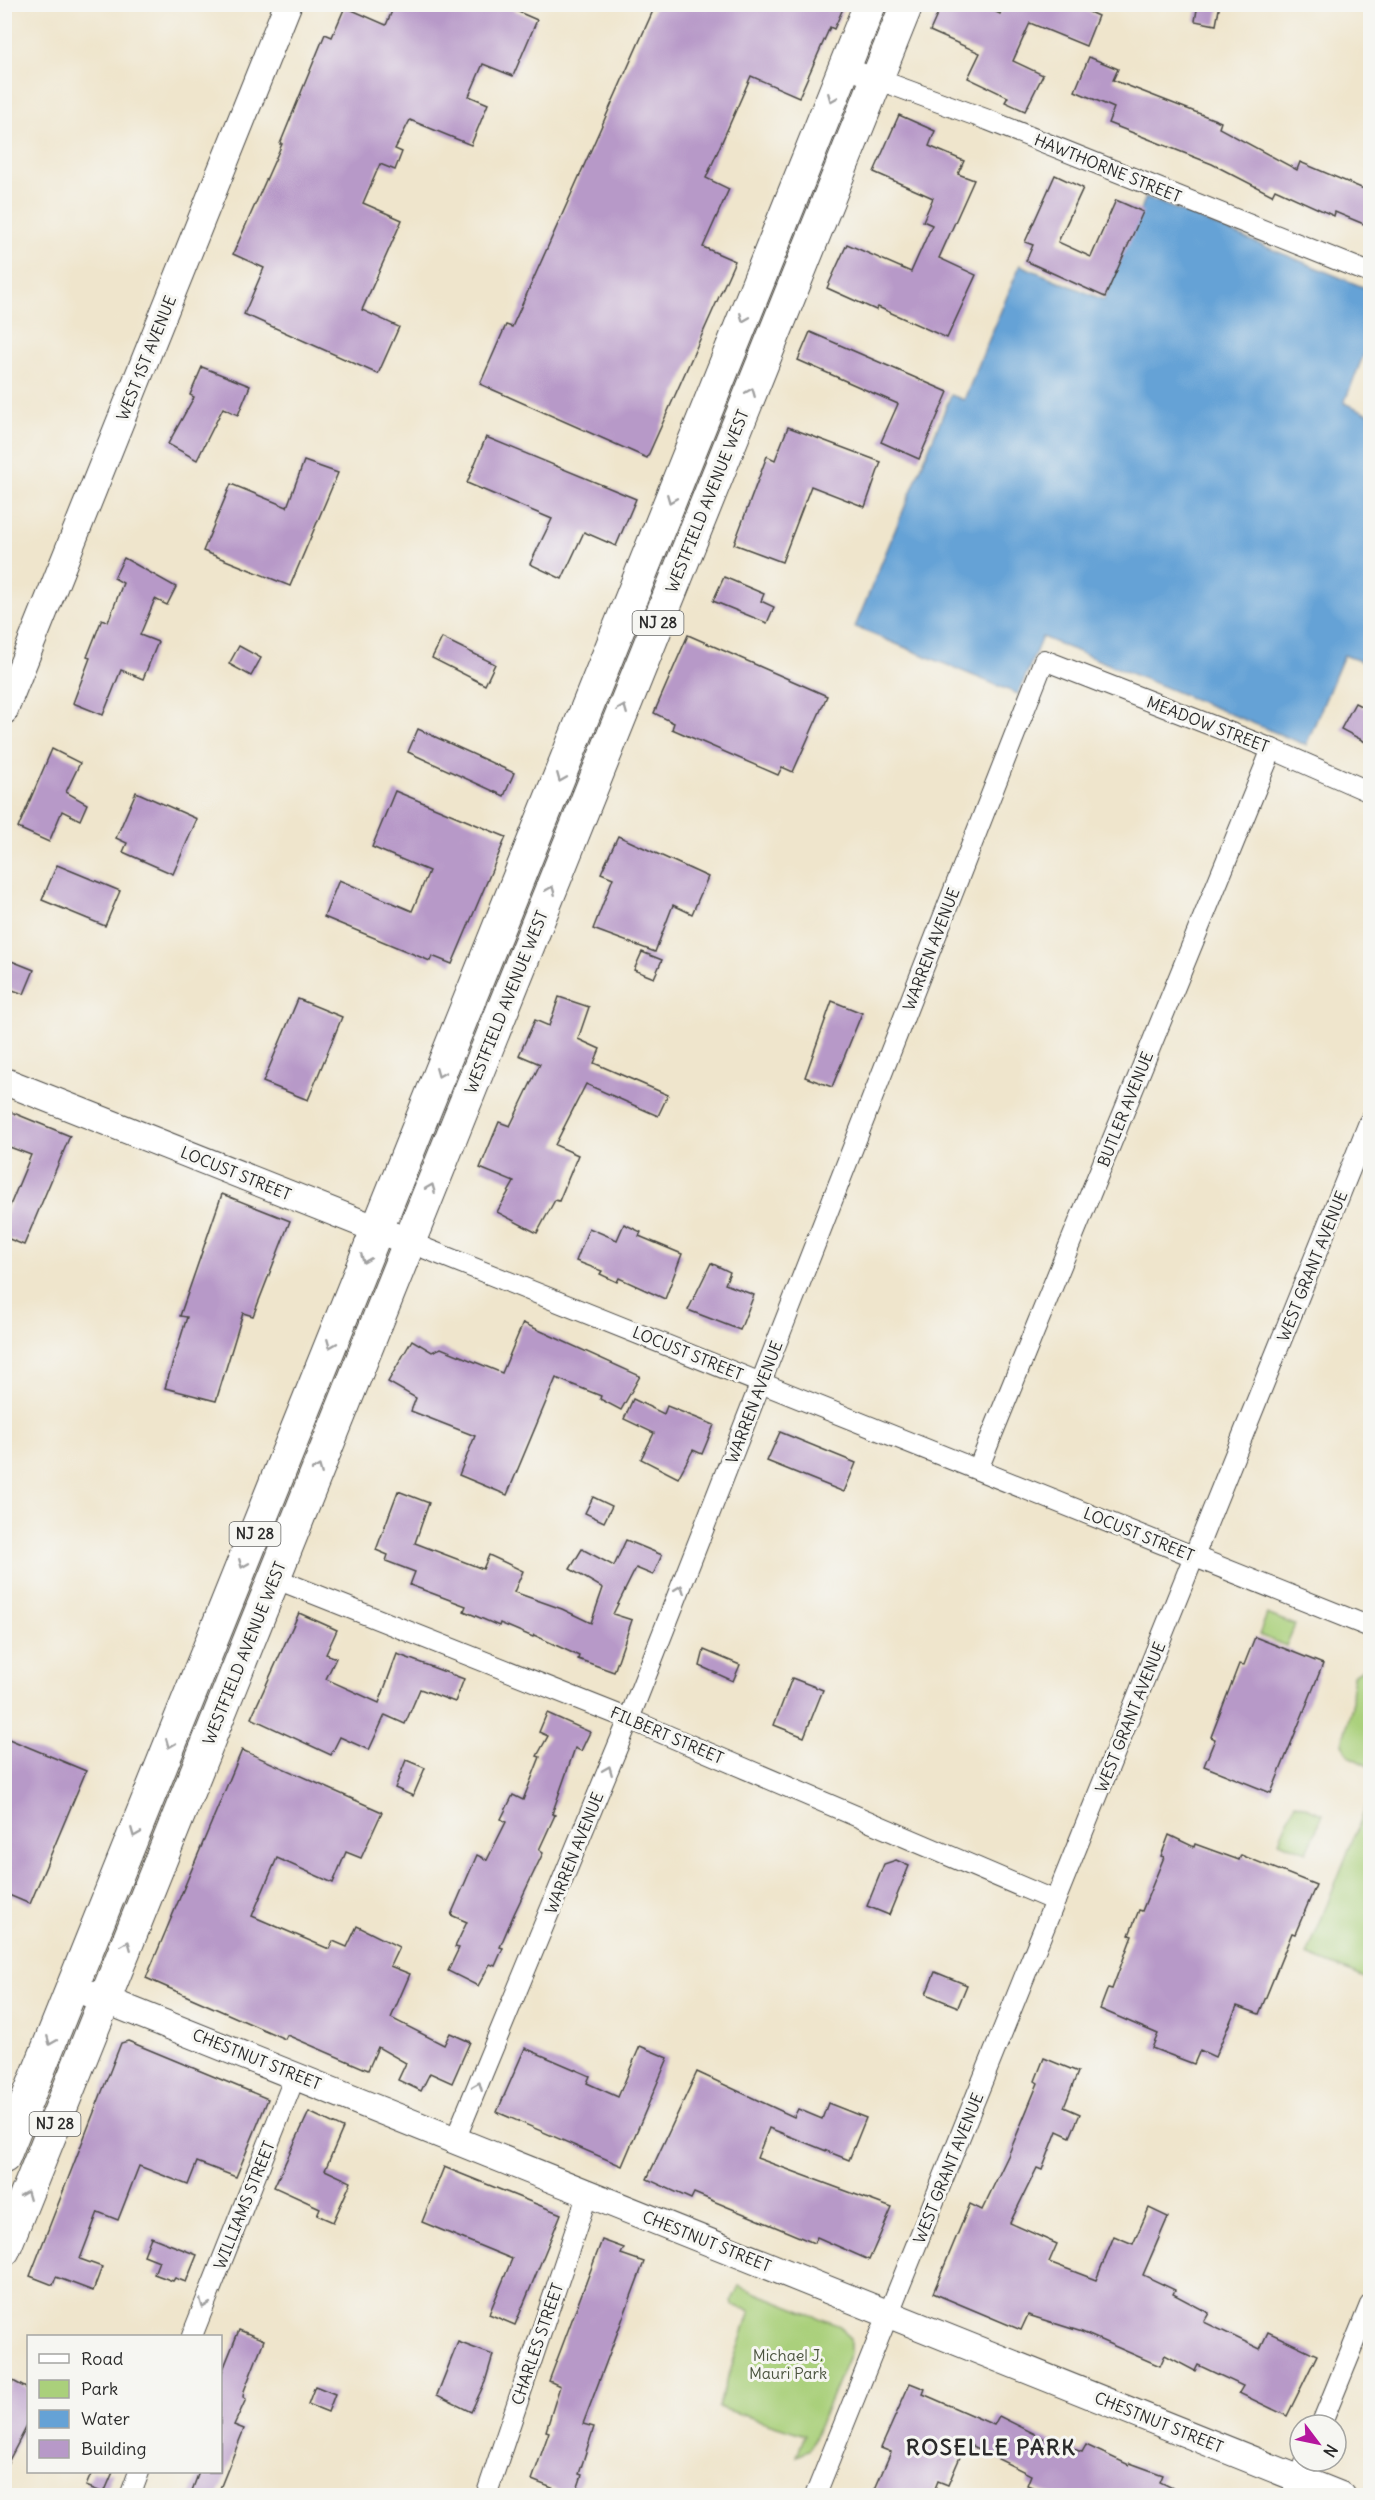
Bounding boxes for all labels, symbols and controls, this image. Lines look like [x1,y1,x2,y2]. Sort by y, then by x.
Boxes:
one-way arrow [827,92,839,103]
street label: HAWTHORNE STREET [1031,129,1185,207]
street label: WEST 1ST AVENUE [112,293,180,423]
one-way arrow [739,312,751,323]
one-way arrow [744,387,757,398]
street label: WESTFIELD AVENUE WEST [661,406,753,596]
one-way arrow [666,493,679,503]
road number: NJ 28 [632,611,684,635]
street label: MEADOW STREET [1144,692,1272,756]
one-way arrow [616,705,628,716]
one-way arrow [556,771,568,782]
one-way arrow [544,885,556,896]
street label: WARREN AVENUE [898,885,964,1013]
street label: WESTFIELD AVENUE WEST [460,907,552,1097]
street label: BUTLER AVENUE [1093,1048,1157,1170]
one-way arrow [435,1067,447,1078]
street label: LOCUST STREET [178,1142,294,1204]
one-way arrow [424,1183,436,1194]
street label: WEST GRANT AVENUE [1273,1188,1351,1344]
one-way arrow [360,1253,372,1264]
street label: LOCUST STREET [630,1322,746,1384]
one-way arrow [326,1338,339,1348]
street label: WARREN AVENUE [721,1338,787,1466]
one-way arrow [311,1464,323,1475]
street label: LOCUST STREET [1081,1503,1197,1565]
road number: NJ 28 [230,1522,280,1546]
one-way arrow [238,1557,250,1568]
street label: WESTFIELD AVENUE WEST [198,1558,290,1748]
one-way arrow [673,1584,685,1595]
street label: WEST GRANT AVENUE [1091,1639,1169,1795]
street label: FILBERT STREET [607,1702,727,1768]
one-way arrow [165,1738,177,1749]
one-way arrow [601,1765,613,1776]
street label: WARREN AVENUE [540,1789,608,1917]
one-way arrow [130,1826,142,1837]
one-way arrow [120,1940,132,1951]
street label: CHESTNUT STREET [190,2024,324,2094]
one-way arrow [46,2035,58,2046]
one-way arrow [471,2081,483,2092]
street label: WEST GRANT AVENUE [909,2090,987,2246]
road number: NJ 28 [29,2112,80,2136]
street label: WILLIAMS STREET [209,2138,279,2272]
one-way arrow [19,2190,31,2201]
street label: CHESTNUT STREET [640,2206,774,2276]
street label: CHARLES STREET [507,2280,567,2408]
one-way arrow [199,2298,211,2309]
legend [27,2335,222,2473]
park label: Michael J. Mauri Park [749,2345,827,2383]
text: Road [81,2347,124,2370]
text: Park [81,2377,118,2400]
street label: CHESTNUT STREET [1092,2387,1226,2457]
text: Water [81,2407,131,2430]
north arrow [1288,2413,1348,2473]
district label: ROSELLE PARK [906,2433,1076,2461]
text: Building [81,2437,146,2460]
text: N [1319,2441,1342,2461]

